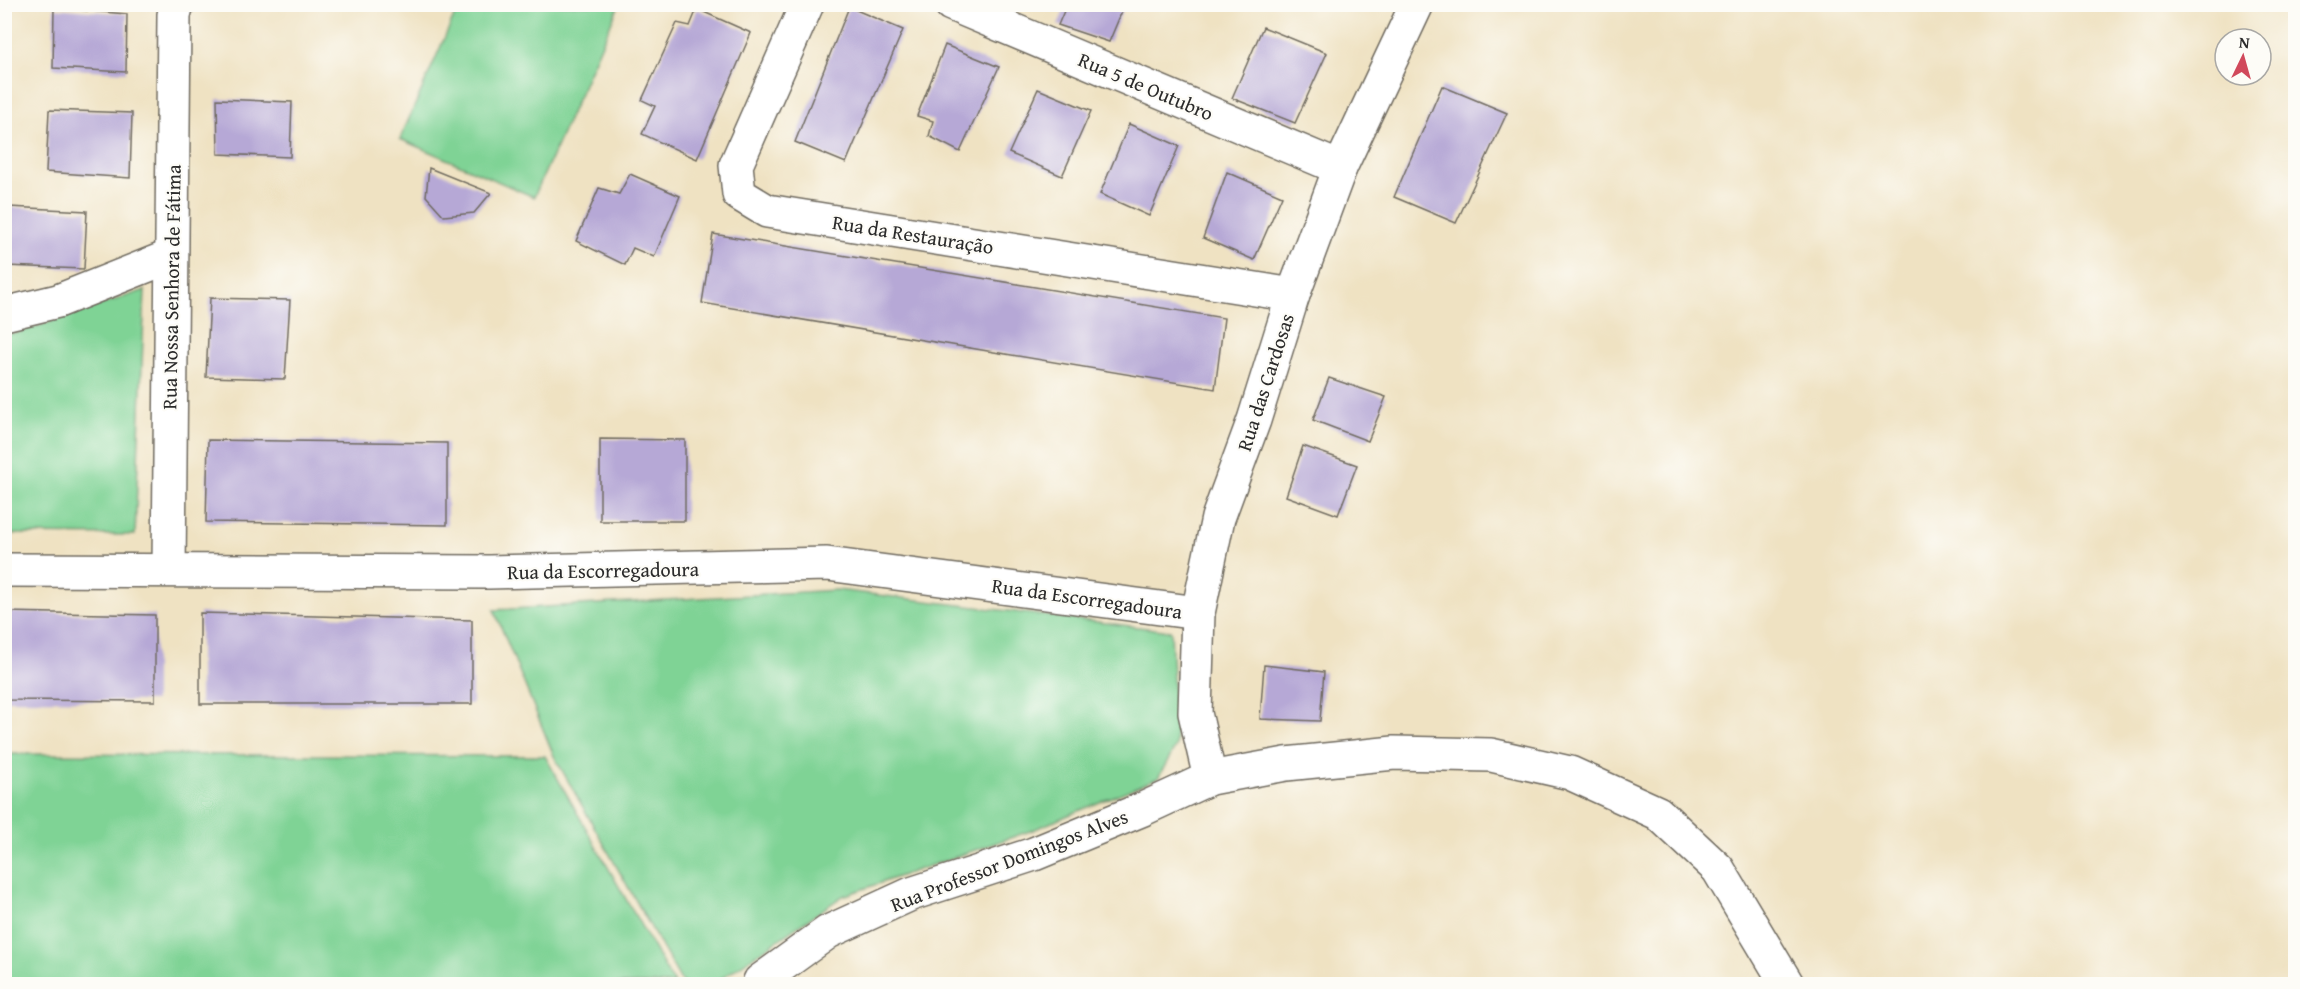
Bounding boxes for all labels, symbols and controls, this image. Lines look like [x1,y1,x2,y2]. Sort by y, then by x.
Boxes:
north arrow [2213,27,2273,87]
text: N [2238,30,2251,55]
street label: Rua 5 de Outubro [1074,45,1218,127]
street label: Rua Nossa Senhora de Fátima [154,164,188,410]
street label: Rua da Restauração [830,207,996,261]
street label: Rua das Cardosas [1229,309,1301,455]
street label: Rua da Escorregadoura [507,554,700,586]
street label: Rua da Escorregadoura [990,570,1185,626]
street label: Rua Professor Domingos Alves [886,801,1132,919]

